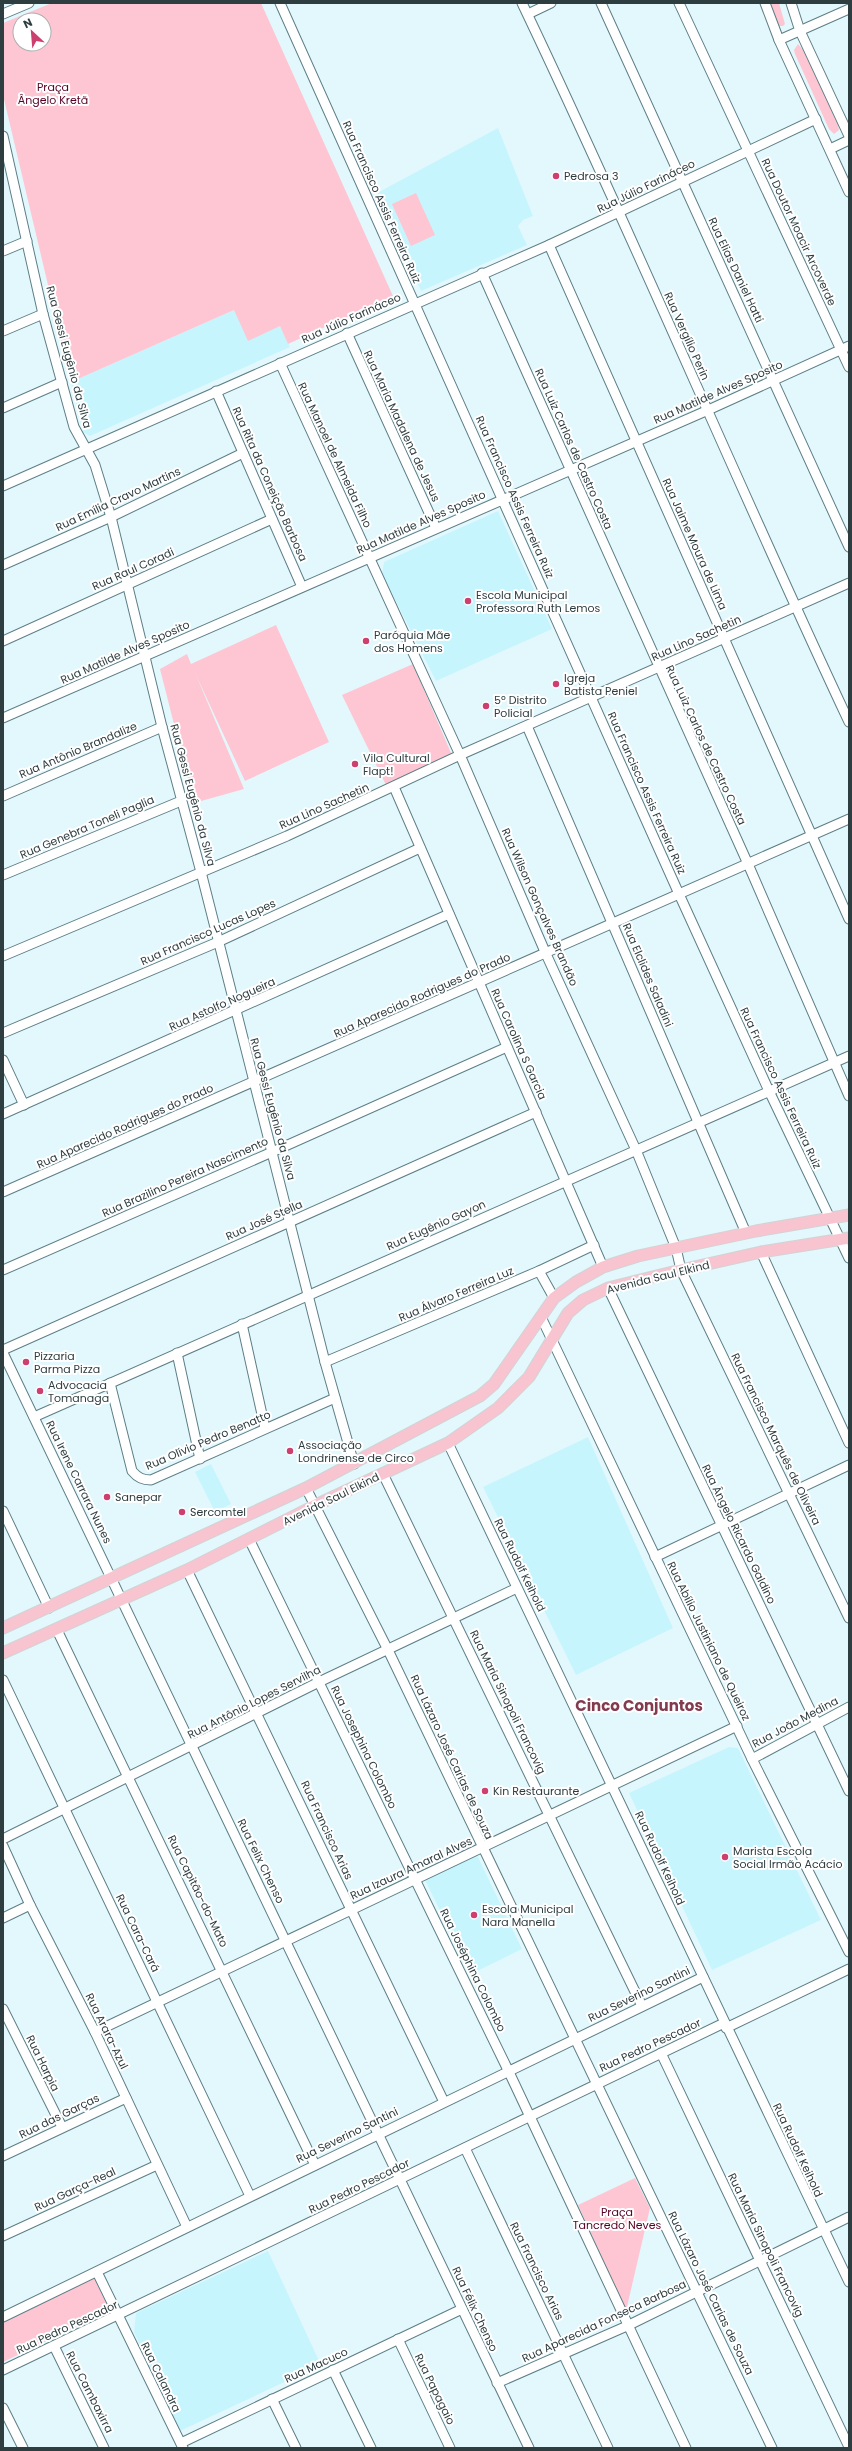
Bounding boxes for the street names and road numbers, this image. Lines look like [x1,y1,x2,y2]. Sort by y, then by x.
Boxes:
street label: Rua Francisco Assis Ferreira Ruiz [339,118,425,286]
street label: Rua Júlio Farináceo [594,155,698,217]
street label: Rua Doutor Moacir Arcoverde [758,156,840,308]
street label: Rua Elias Daniel Hatti [705,215,768,326]
street label: Rua Gessi Eugênio da Silva [42,284,96,430]
street label: Rua Júlio Farináceo [299,289,403,347]
street label: Rua Vergílio Perin [660,289,714,383]
street label: Rua Maria Madalena de Jesus [360,348,444,505]
street label: Rua Matilde Alves Sposito [651,356,785,428]
street label: Rua Luiz Carlos de Castro Costa [531,366,617,532]
street label: Rua Manoel de Almeida Filho [294,380,376,530]
street label: Rua Rita da Coneição Barbosa [229,404,311,564]
street label: Rua Francisco Assis Ferreira Ruiz [472,413,558,581]
street label: Rua Emília Cravo Martins [53,463,183,535]
street label: Rua Jaime Moura de Lima [659,476,731,612]
street label: Rua Matilde Alves Sposito [354,486,488,558]
street label: Rua Raul Coradi [89,544,177,594]
street label: Rua Lino Sachetin [649,611,743,665]
street label: Rua Matilde Alves Sposito [58,616,192,688]
street label: Rua Luiz Carlos de Castro Costa [662,662,750,828]
street label: Rua Francisco Assis Ferreira Ruiz [604,709,690,877]
street label: Rua Antônio Brandalize [17,718,140,782]
street label: Rua Gessi Eugênio da Silva [166,722,220,868]
street label: Rua Lino Sachetin [277,779,371,833]
street label: Rua Genebra Toneli Paglia [17,791,157,863]
street label: Rua Wilson Gonçalves Brandão [498,825,582,989]
street label: Rua Francisco Lucas Lopes [138,895,278,969]
street label: Rua Elclides Saladini [619,921,677,1030]
street label: Rua Aparecido Rodrigues do Prado [331,949,513,1041]
street label: Rua Astolfo Nogueira [166,973,278,1035]
street label: Rua Carolina S Garcia [487,986,551,1102]
street label: Rua Francisco Assis Ferreira Ruiz [736,1005,826,1171]
street label: Rua Gessi Eugênio da Silva [246,1036,300,1182]
street label: Rua Aparecido Rodrigues do Prado [34,1080,216,1172]
street label: Rua Brazilino Pereira Nascimento [99,1133,271,1221]
street label: Rua José Stella [223,1196,305,1244]
street label: Rua Eugênio Gayon [384,1196,488,1254]
street label: Avenida Saul Elkind [605,1256,711,1298]
street label: Rua Álvaro Ferreira Luz [396,1263,516,1325]
street label: Rua Francisco Marquês de Oliveira [727,1350,825,1528]
street label: Rua Olívio Pedro Benatto [143,1406,273,1474]
street label: Rua Irene Carrara Nunes [42,1418,116,1546]
street label: Rua Ângelo Ricardo Galdino [698,1462,780,1606]
street label: Avenida Saul Elkind [280,1469,382,1529]
street label: Rua Rudolf Keihold [490,1516,550,1614]
street label: Rua Abílio Justiniano de Queiroz [663,1559,755,1723]
street label: Rua Maria Sinopoli Francovig [466,1627,550,1777]
street label: Rua Antônio Lopes Servilha [185,1661,323,1743]
street label: Rua Lázaro José Carias de Souza [407,1672,497,1842]
street label: Rua Josephina Colombo [327,1683,401,1811]
street label: Rua João Medina [749,1693,841,1751]
street label: Rua Francisco Arias [297,1778,357,1882]
street label: Rua Rudolf Keihold [631,1808,689,1908]
street label: Rua Felix Chenso [234,1816,288,1906]
street label: Rua Capitão-do-Mato [164,1832,232,1950]
street label: Rua Izaura Amaral Alves [347,1833,475,1903]
street label: Rua Cara-Cará [112,1891,164,1975]
street label: Rua Joséphina Colombo [436,1906,510,2034]
street label: Rua Severino Santini [585,1962,693,2026]
street label: Rua Arara-Azul [82,1990,132,2072]
street label: Rua Pedro Pescador [597,2014,703,2076]
street label: Rua Harpia [22,2032,64,2094]
street label: Rua das Garças [16,2089,102,2142]
street label: Rua Rudolf Keihold [769,2100,827,2200]
street label: Rua Severino Santini [293,2103,401,2167]
street label: Rua Pedro Pescador [306,2155,412,2217]
street label: Rua Garça-Real [32,2163,118,2215]
street label: Rua Maria Sinopoli Francovig [724,2170,808,2320]
street label: Rua Lázaro José Carias de Souza [664,2209,758,2377]
street label: Rua Francisco Arias [506,2219,568,2323]
street label: Rua Félix Chenso [448,2264,502,2354]
street label: Rua Aparecida Fonseca Barbosa [519,2276,689,2366]
street label: Rua Pedro Pescador [14,2296,120,2358]
street label: Rua Calandra [137,2339,185,2415]
street label: Rua Macuco [282,2343,350,2387]
street label: Rua Cambaxirra [62,2348,118,2436]
street label: Rua Papagaio [411,2351,459,2427]

